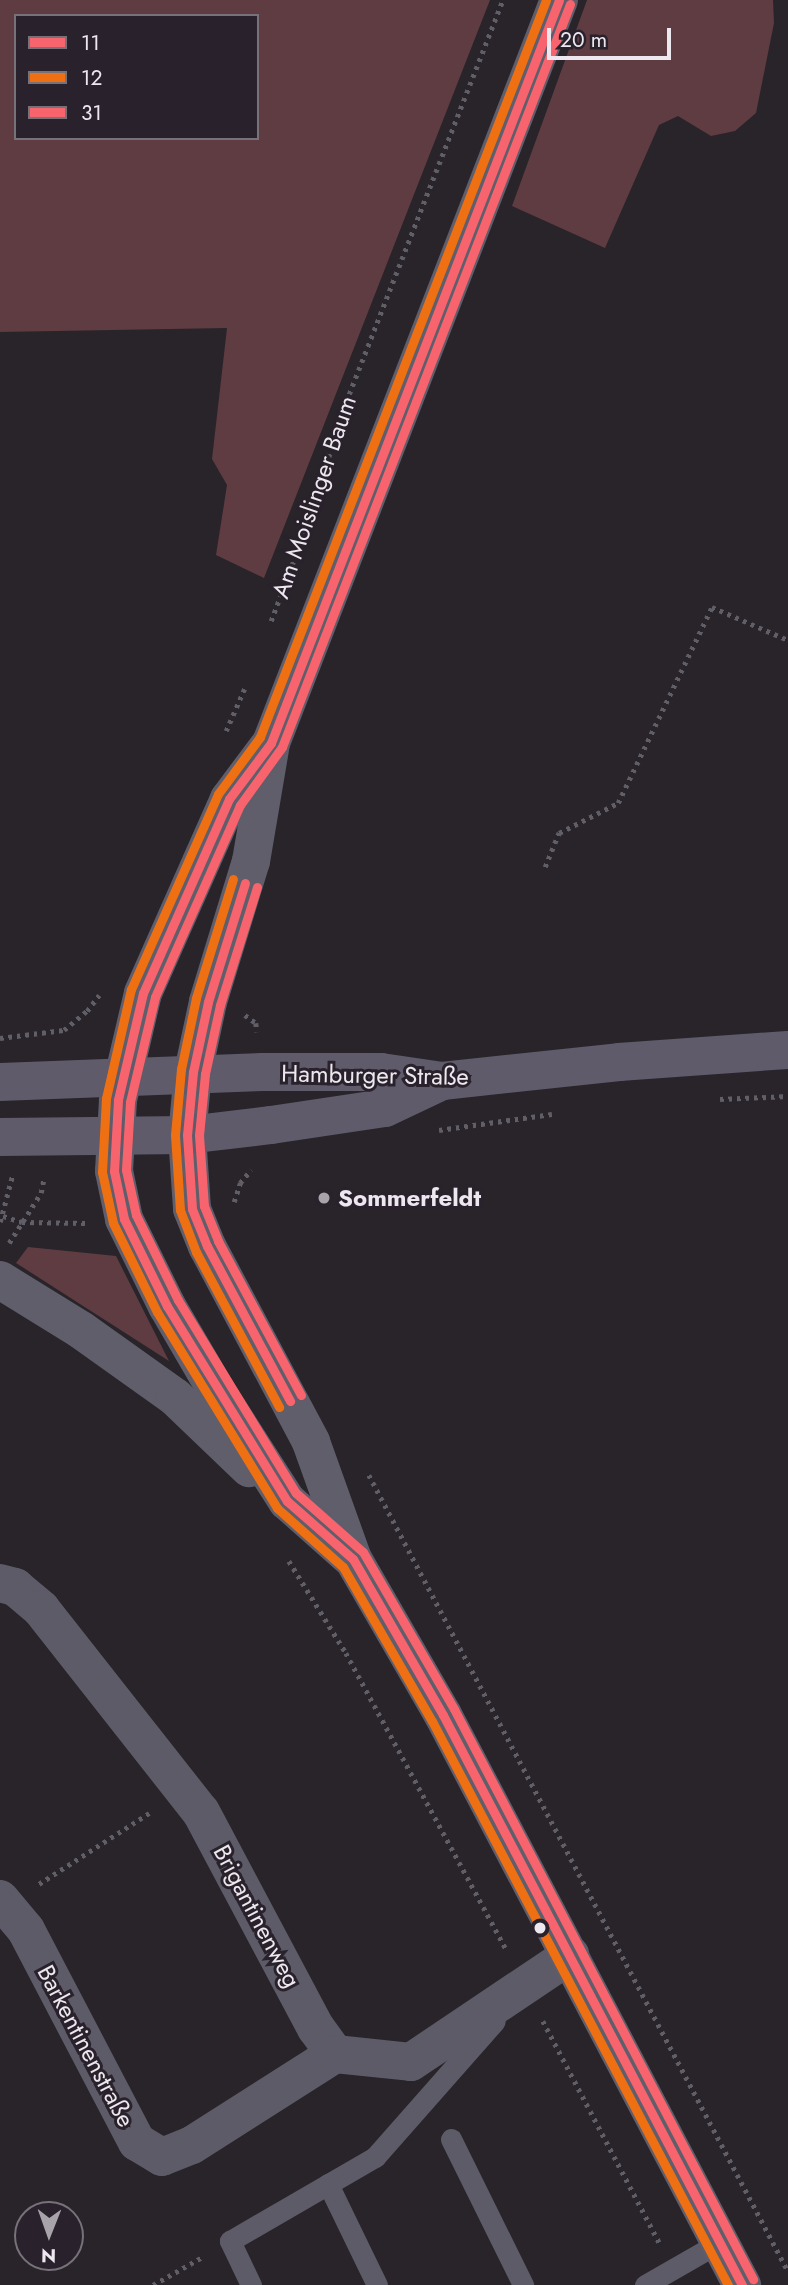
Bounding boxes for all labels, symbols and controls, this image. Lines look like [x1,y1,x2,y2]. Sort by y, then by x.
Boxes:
legend [14,14,259,140]
scale bar [550,14,674,58]
text: 20 m [560,25,607,55]
text: 11 [81,28,100,58]
text: 12 [81,63,102,93]
text: 31 [81,98,102,128]
street label: Am Moislinger Baum [266,392,362,602]
street label: Hamburger Straße [281,1059,469,1091]
place label: Sommerfeldt [338,1184,481,1212]
marker: Sommerfeldt [316,1190,332,1206]
street label: Brigantinenweg [207,1840,307,1992]
unlabelled marker [533,1921,547,1935]
street label: Barkentinenstraße [31,1960,141,2132]
north arrow [14,2201,84,2271]
text: N [41,2242,56,2269]

